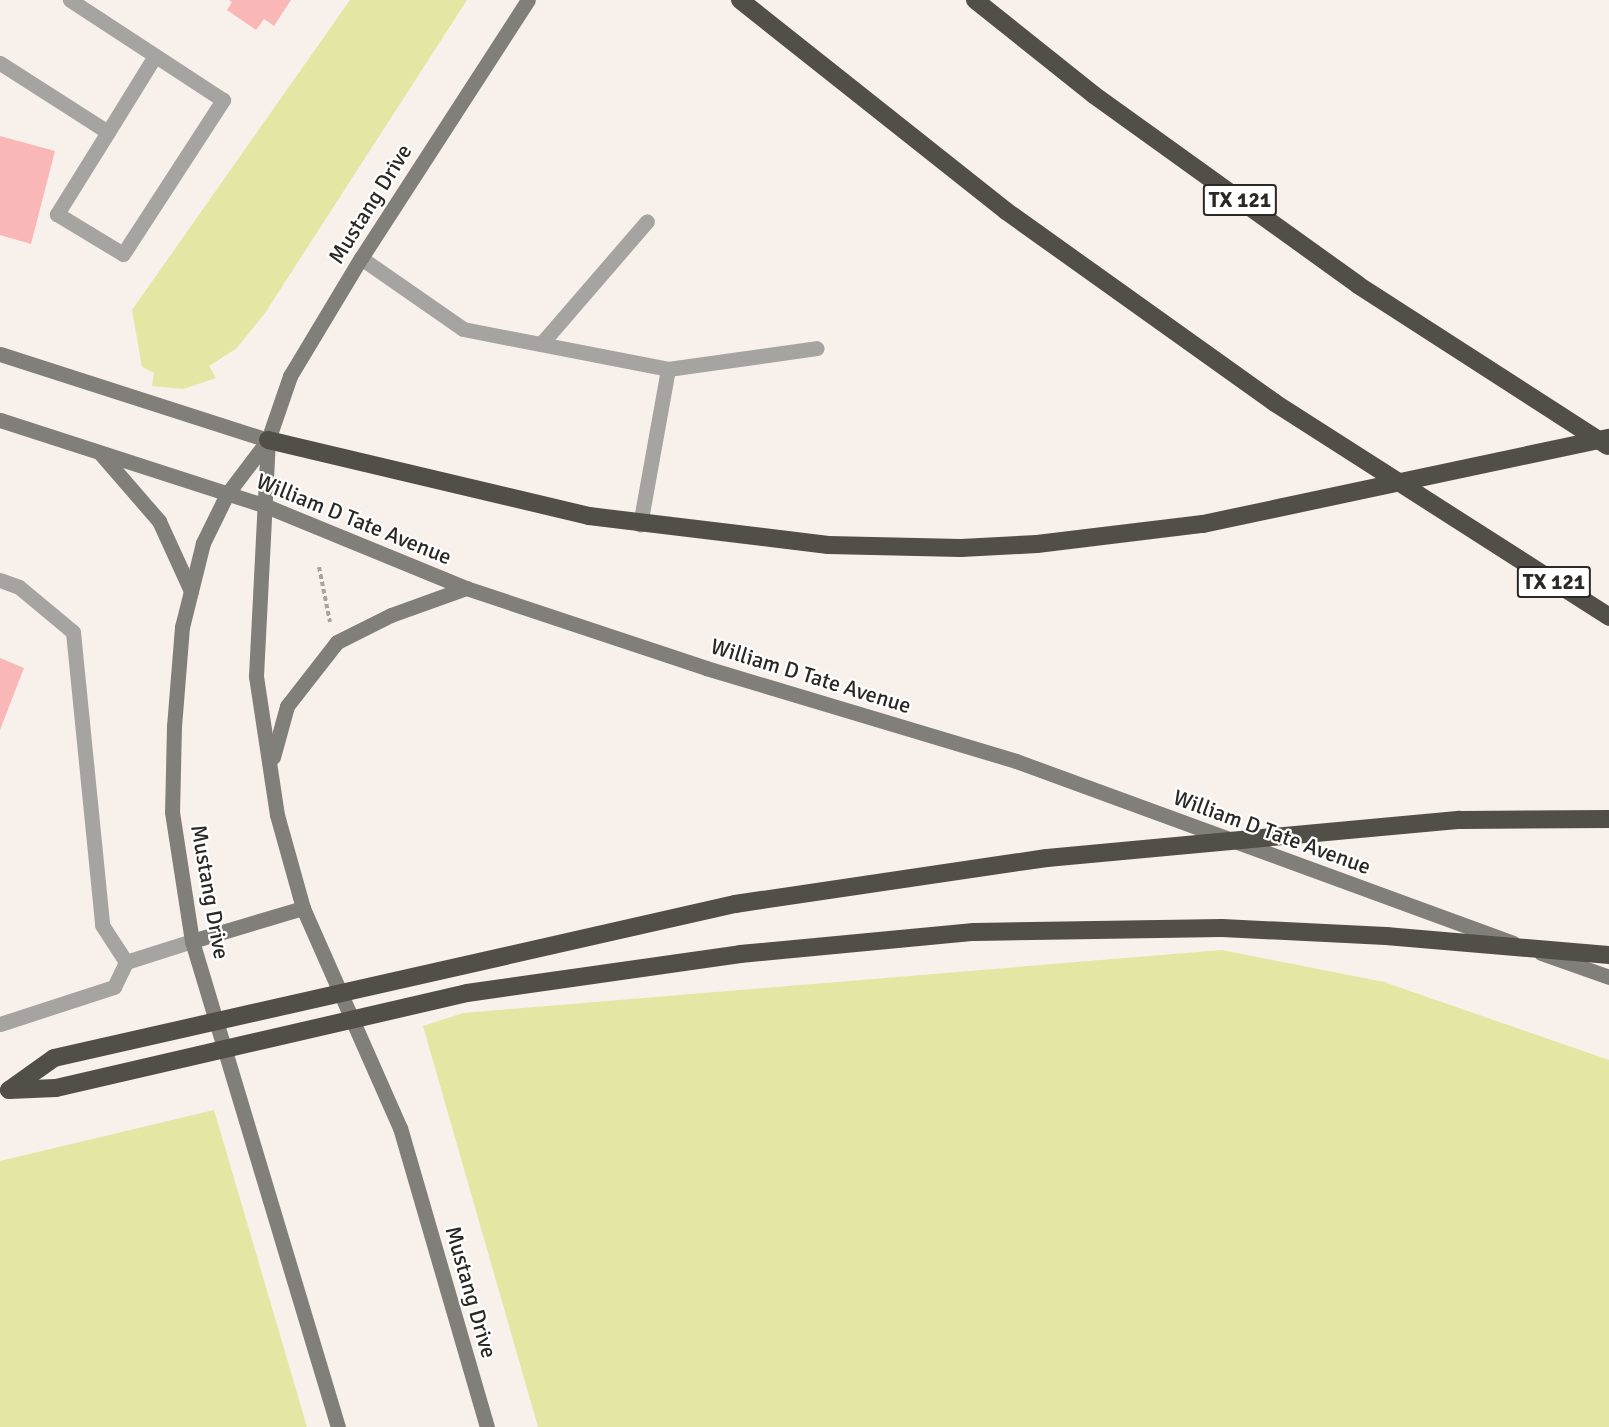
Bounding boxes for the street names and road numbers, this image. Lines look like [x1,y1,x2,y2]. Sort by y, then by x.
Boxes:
street label: Mustang Drive [323,139,417,269]
road number: TX 121 [1202,182,1278,218]
street label: William D Tate Avenue [253,468,455,570]
road number: TX 121 [1516,564,1592,600]
street label: William D Tate Avenue [708,633,914,719]
street label: William D Tate Avenue [1170,784,1374,880]
street label: Mustang Drive [185,823,235,961]
street label: Mustang Drive [440,1223,502,1361]

